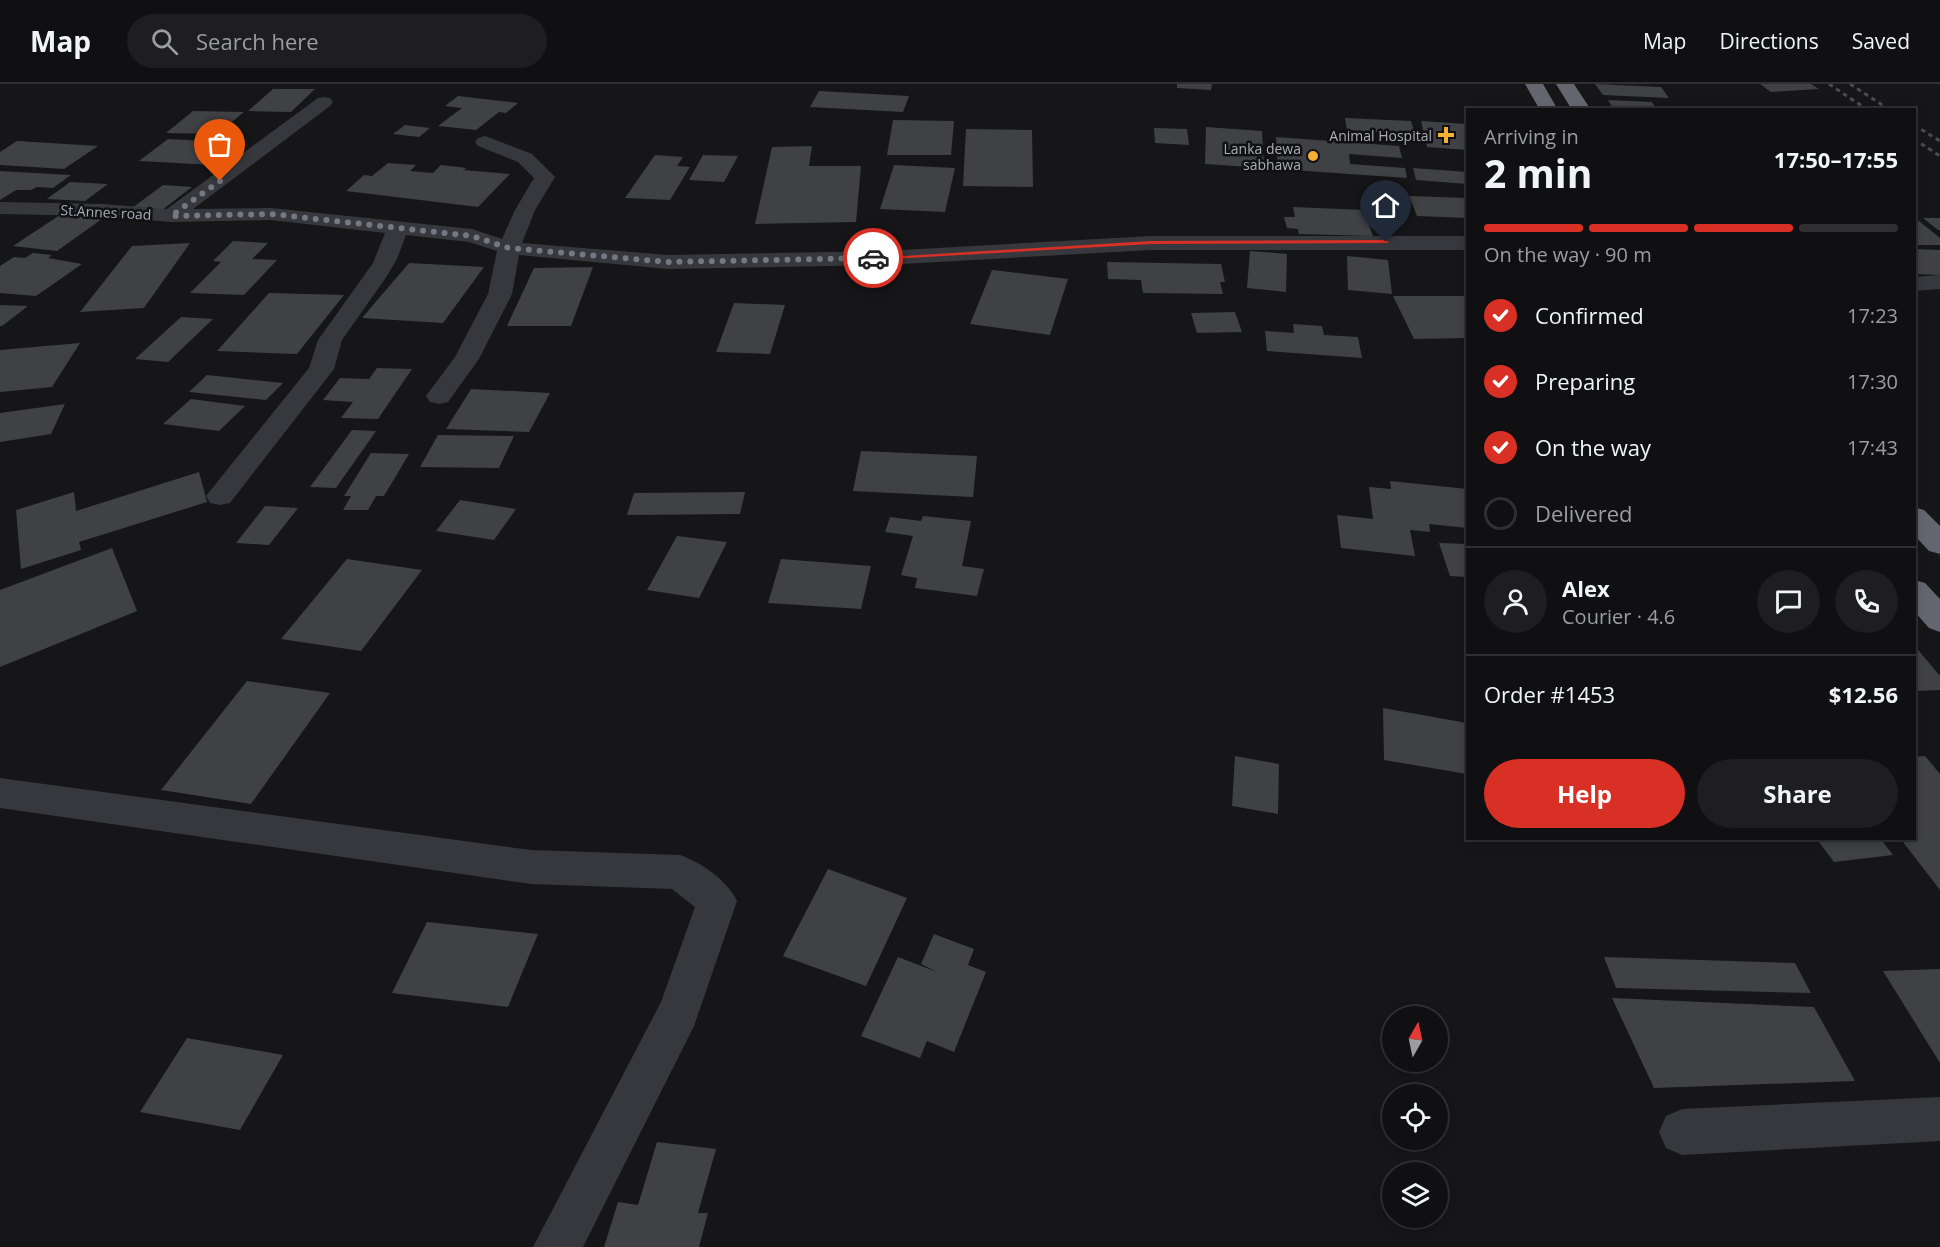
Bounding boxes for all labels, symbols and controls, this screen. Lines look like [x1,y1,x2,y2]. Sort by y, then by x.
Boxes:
search box [127,14,547,68]
text: Map [30,22,91,60]
icon: search [148,25,181,58]
text: Search here [196,26,319,56]
text: Map [1643,27,1686,55]
text: Directions [1719,27,1819,55]
text: Saved [1852,27,1910,55]
pin [194,119,245,181]
text: Arriving in [1484,123,1579,150]
place label: Animal Hospital [1329,126,1432,145]
marker: Animal Hospital [1437,126,1455,144]
icon: bag [203,128,236,161]
place label: Lanka dewa sabhawa [1224,139,1301,174]
text: 17:50–17:55 [1774,144,1898,174]
text: 2 min [1484,146,1592,199]
marker: Lanka dewa sabhawa [1306,149,1320,163]
pin [1360,180,1411,242]
icon: home [1369,189,1402,222]
street label: St.Annes road [60,200,152,224]
courier [843,228,903,288]
text: On the way · 90 m [1484,241,1652,268]
icon: car [857,242,890,275]
icon: check [1484,299,1517,332]
text: Confirmed [1535,300,1644,330]
text: 17:23 [1847,302,1898,329]
icon: check [1484,365,1517,398]
text: Preparing [1535,366,1635,396]
text: 17:30 [1847,368,1898,395]
icon: check [1484,431,1517,464]
text: On the way [1535,432,1651,462]
text: 17:43 [1847,434,1898,461]
text: Delivered [1535,498,1633,528]
button: person [1484,570,1547,633]
button: chat [1757,570,1820,633]
button: phone [1835,570,1898,633]
text: Alex [1562,573,1610,603]
text: Courier · 4.6 [1562,603,1675,630]
text: Order #1453 [1484,679,1615,709]
text: $12.56 [1829,679,1898,709]
button: Help [1484,759,1685,828]
button: Share [1697,759,1898,828]
north arrow [1382,1006,1448,1072]
map controls [1382,1006,1448,1228]
button: locate [1382,1084,1448,1150]
button: layers [1382,1162,1448,1228]

